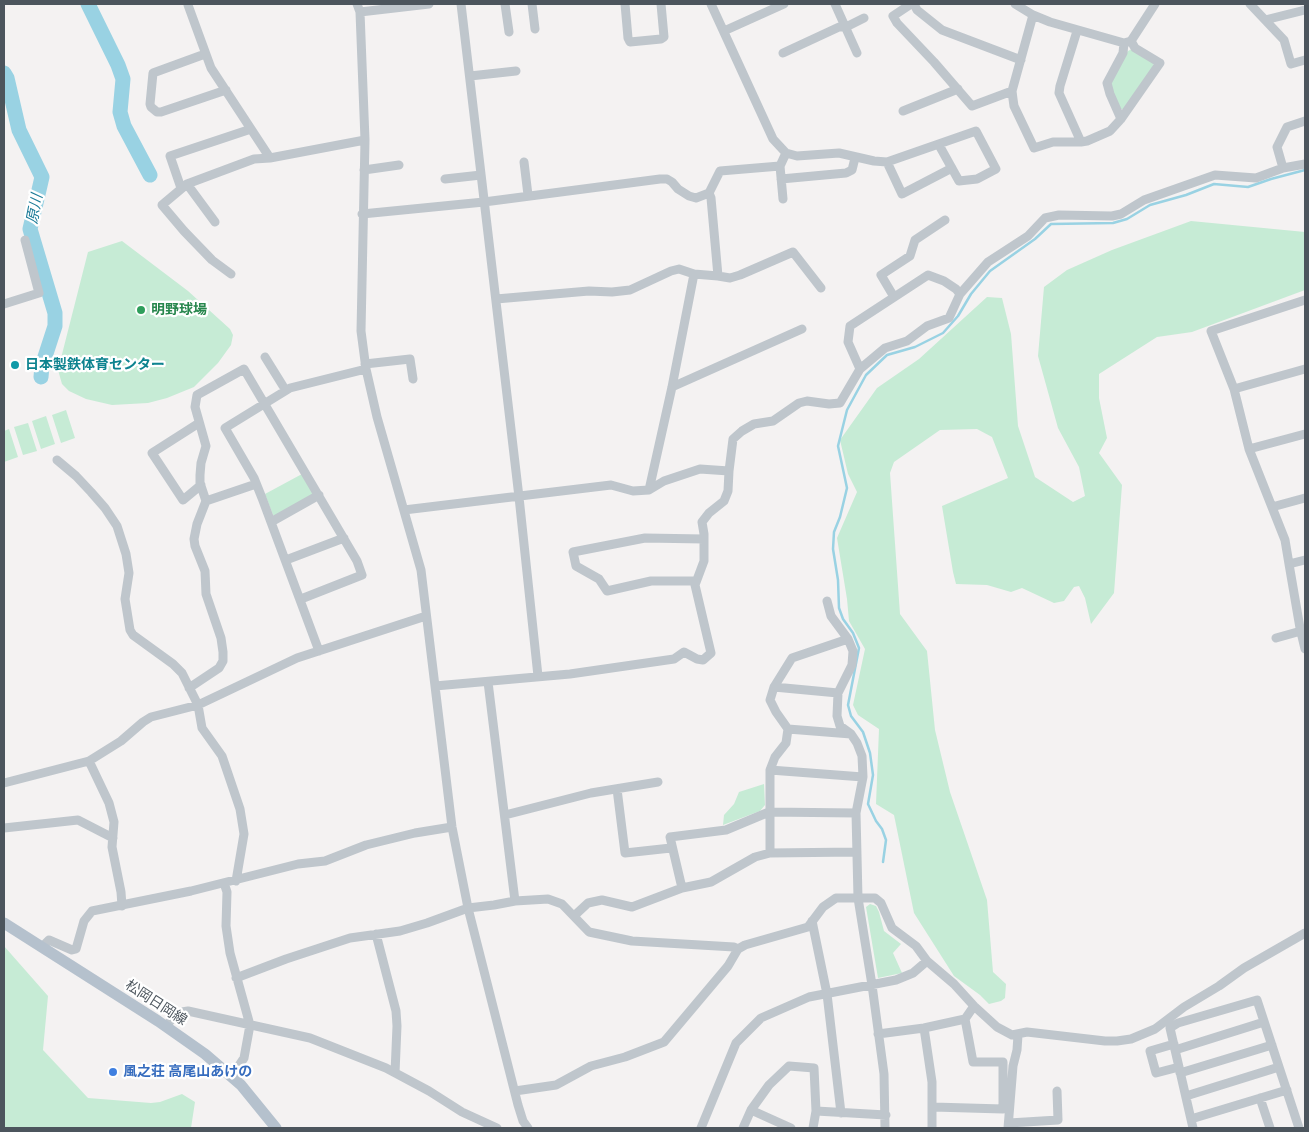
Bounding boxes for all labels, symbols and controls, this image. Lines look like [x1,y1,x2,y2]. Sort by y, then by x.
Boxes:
water label: 原川 [23,193,47,225]
place label: 明野球場 [151,302,207,318]
marker: 明野球場 [135,304,147,316]
place label: 日本製鉄体育センター [25,357,165,373]
marker: 日本製鉄体育センター [9,359,21,371]
street label: 松岡日岡線 [122,977,190,1029]
place label: 風之荘 高尾山あけの [123,1064,252,1080]
marker: 風之荘 高尾山あけの [107,1066,119,1078]

